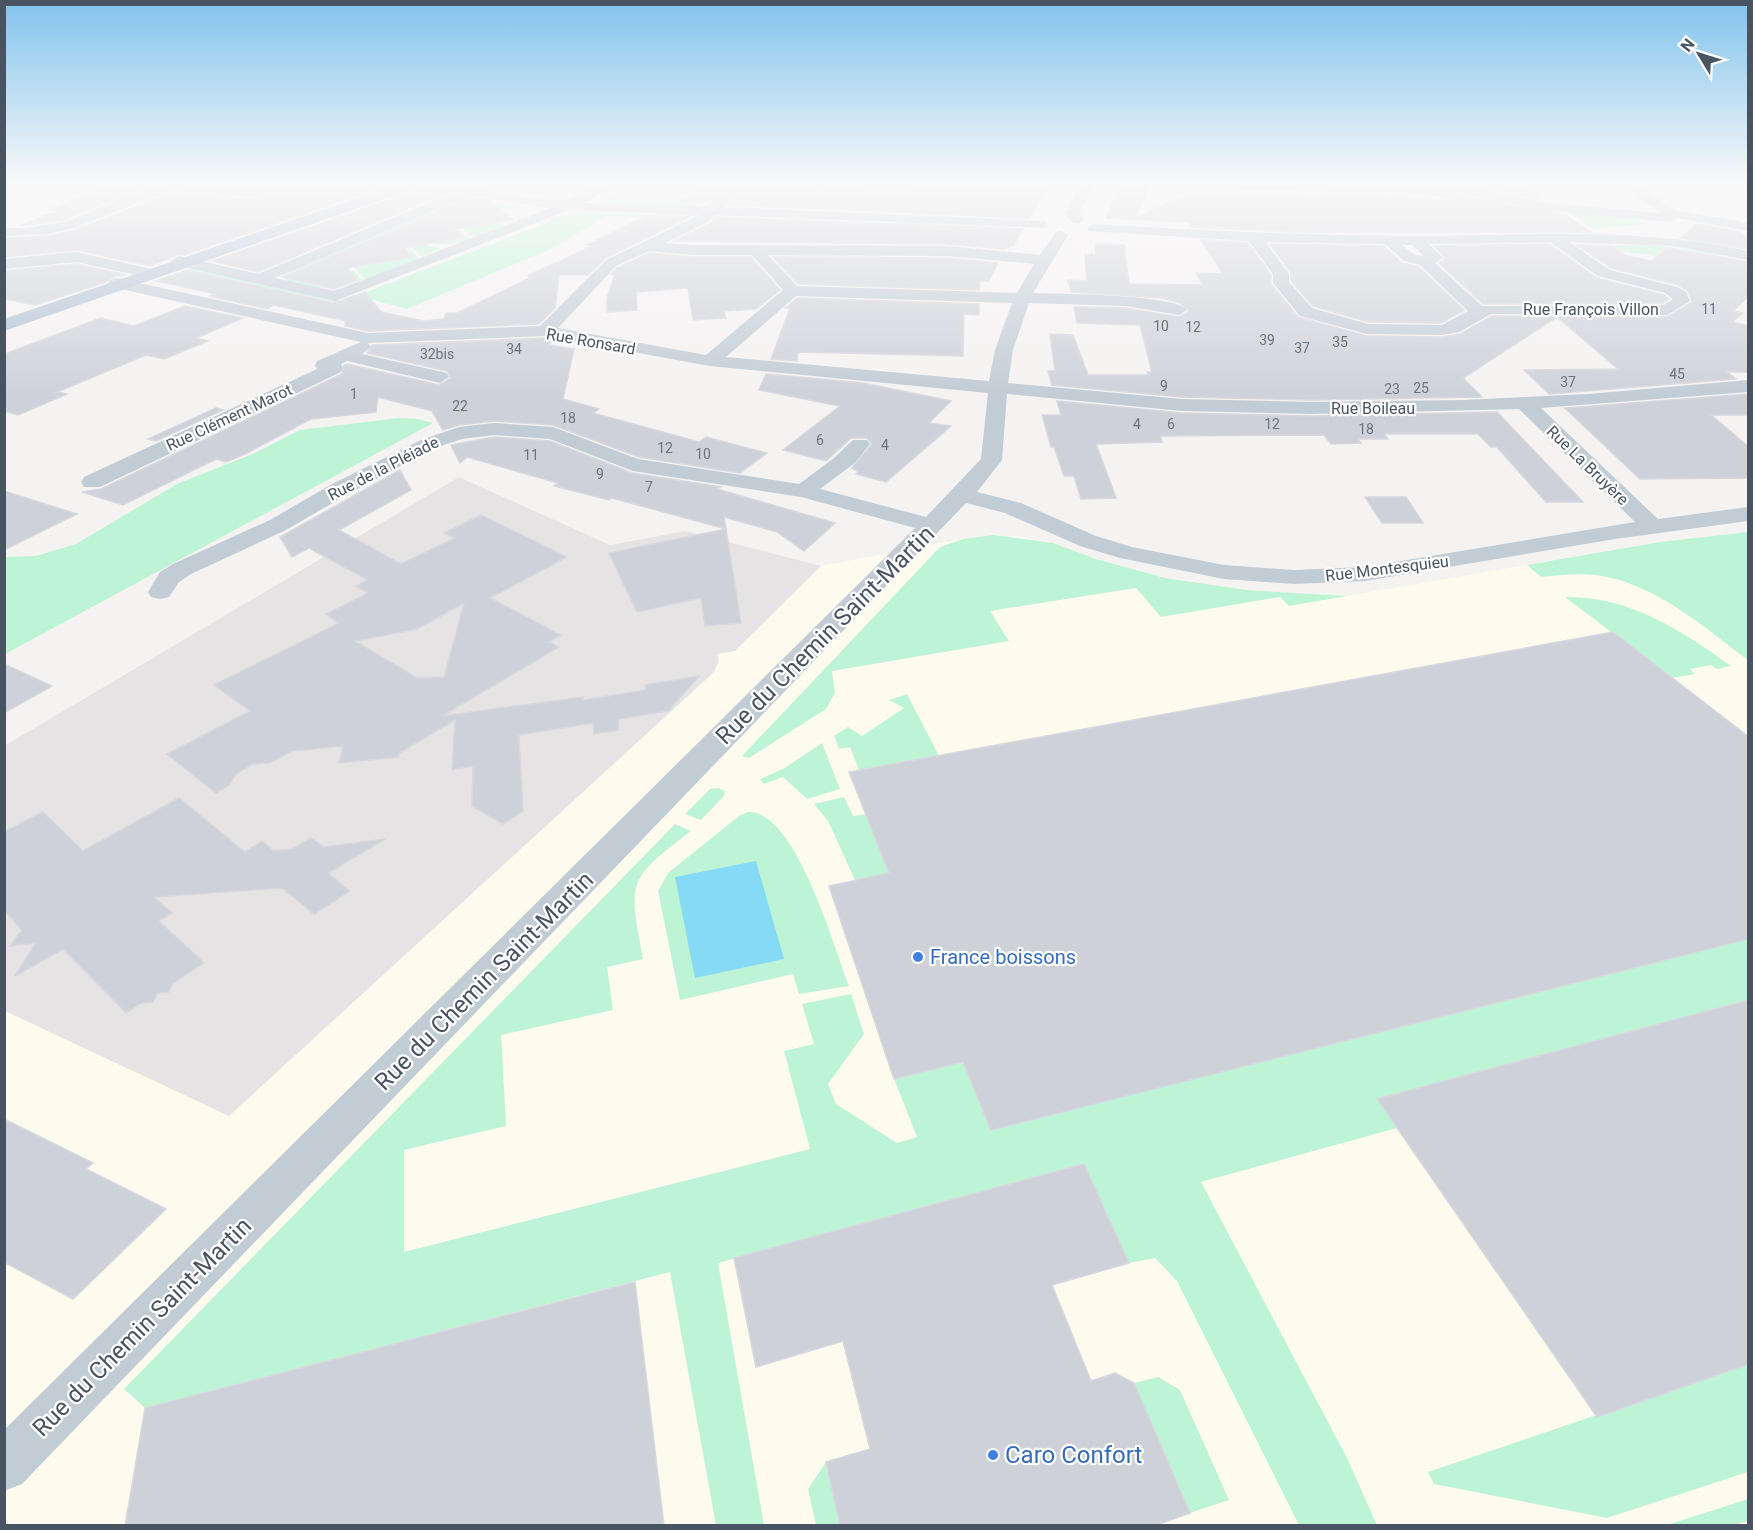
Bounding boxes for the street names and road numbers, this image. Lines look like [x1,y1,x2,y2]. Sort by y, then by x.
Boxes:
street label: Rue François Villon [1523,300,1659,319]
street label: Rue Ronsard [545,324,637,359]
street label: Rue Clément Marot [163,380,295,455]
street label: Rue Boileau [1331,399,1415,418]
street label: Rue La Bruyère [1543,422,1633,509]
street label: Rue de la Pléiade [325,432,442,505]
street label: Rue du Chemin Saint-Martin [710,520,940,750]
street label: Rue Montesquieu [1324,552,1450,585]
street label: Rue du Chemin Saint-Martin [369,866,599,1096]
street label: Rue du Chemin Saint-Martin [27,1212,257,1442]

